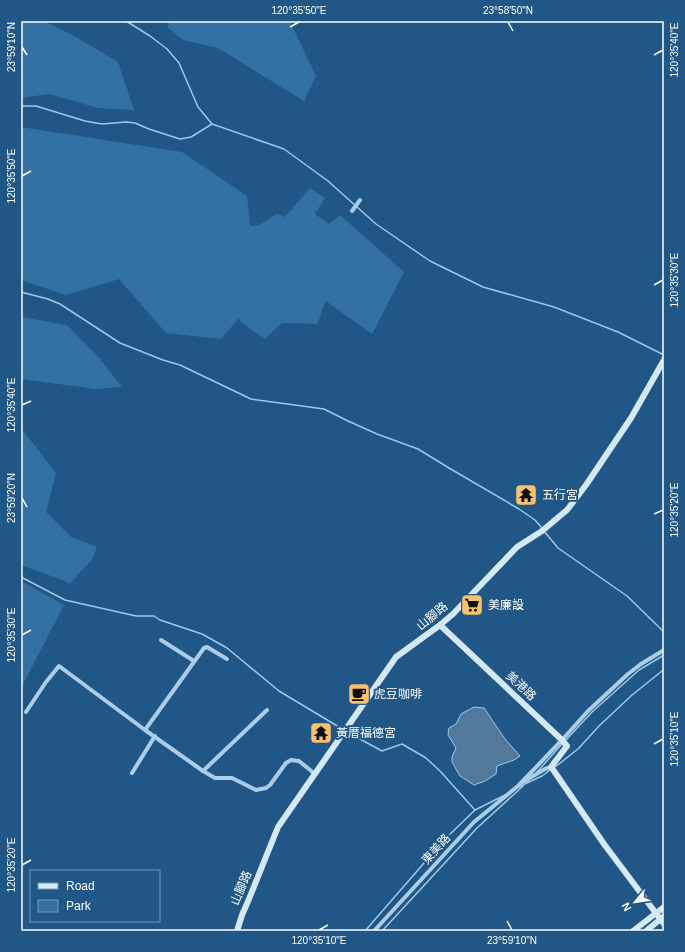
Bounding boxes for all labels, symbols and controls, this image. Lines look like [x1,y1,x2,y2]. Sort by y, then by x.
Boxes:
text: 120°35'50"E [271,5,327,16]
text: 23°58'50"N [483,5,533,16]
text: 23°59'10"N [6,22,17,72]
text: 120°35'40"E [669,22,680,78]
text: 120°35'50"E [6,148,17,204]
text: 120°35'30"E [669,252,680,308]
text: 120°35'40"E [6,377,17,433]
text: 23°59'20"N [6,473,17,523]
temple icon: 五行宮 [513,482,539,508]
text: 120°35'20"E [669,482,680,538]
place label: 五行宮 [542,488,578,502]
supermarket icon: 美廉設 [459,592,485,618]
place label: 美廉設 [488,598,524,612]
street label: 山腳路 [414,599,450,633]
text: 120°35'30"E [6,607,17,663]
street label: 美港路 [503,669,539,703]
cafe icon: 虎豆咖啡 [346,681,372,707]
place label: 虎豆咖啡 [374,687,422,701]
text: 120°35'10"E [669,711,680,767]
temple icon: 黃厝福德宮 [308,720,334,746]
place label: 黃厝福德宮 [336,726,396,740]
street label: 東美路 [419,831,453,867]
text: 120°35'20"E [6,837,17,893]
street label: 山腳路 [228,869,254,907]
legend [30,870,160,922]
text: Road [66,879,95,893]
north arrow [615,882,655,922]
text: Park [66,899,92,913]
text: N [619,900,633,913]
text: 120°35'10"E [291,935,347,946]
text: 23°59'10"N [487,935,537,946]

